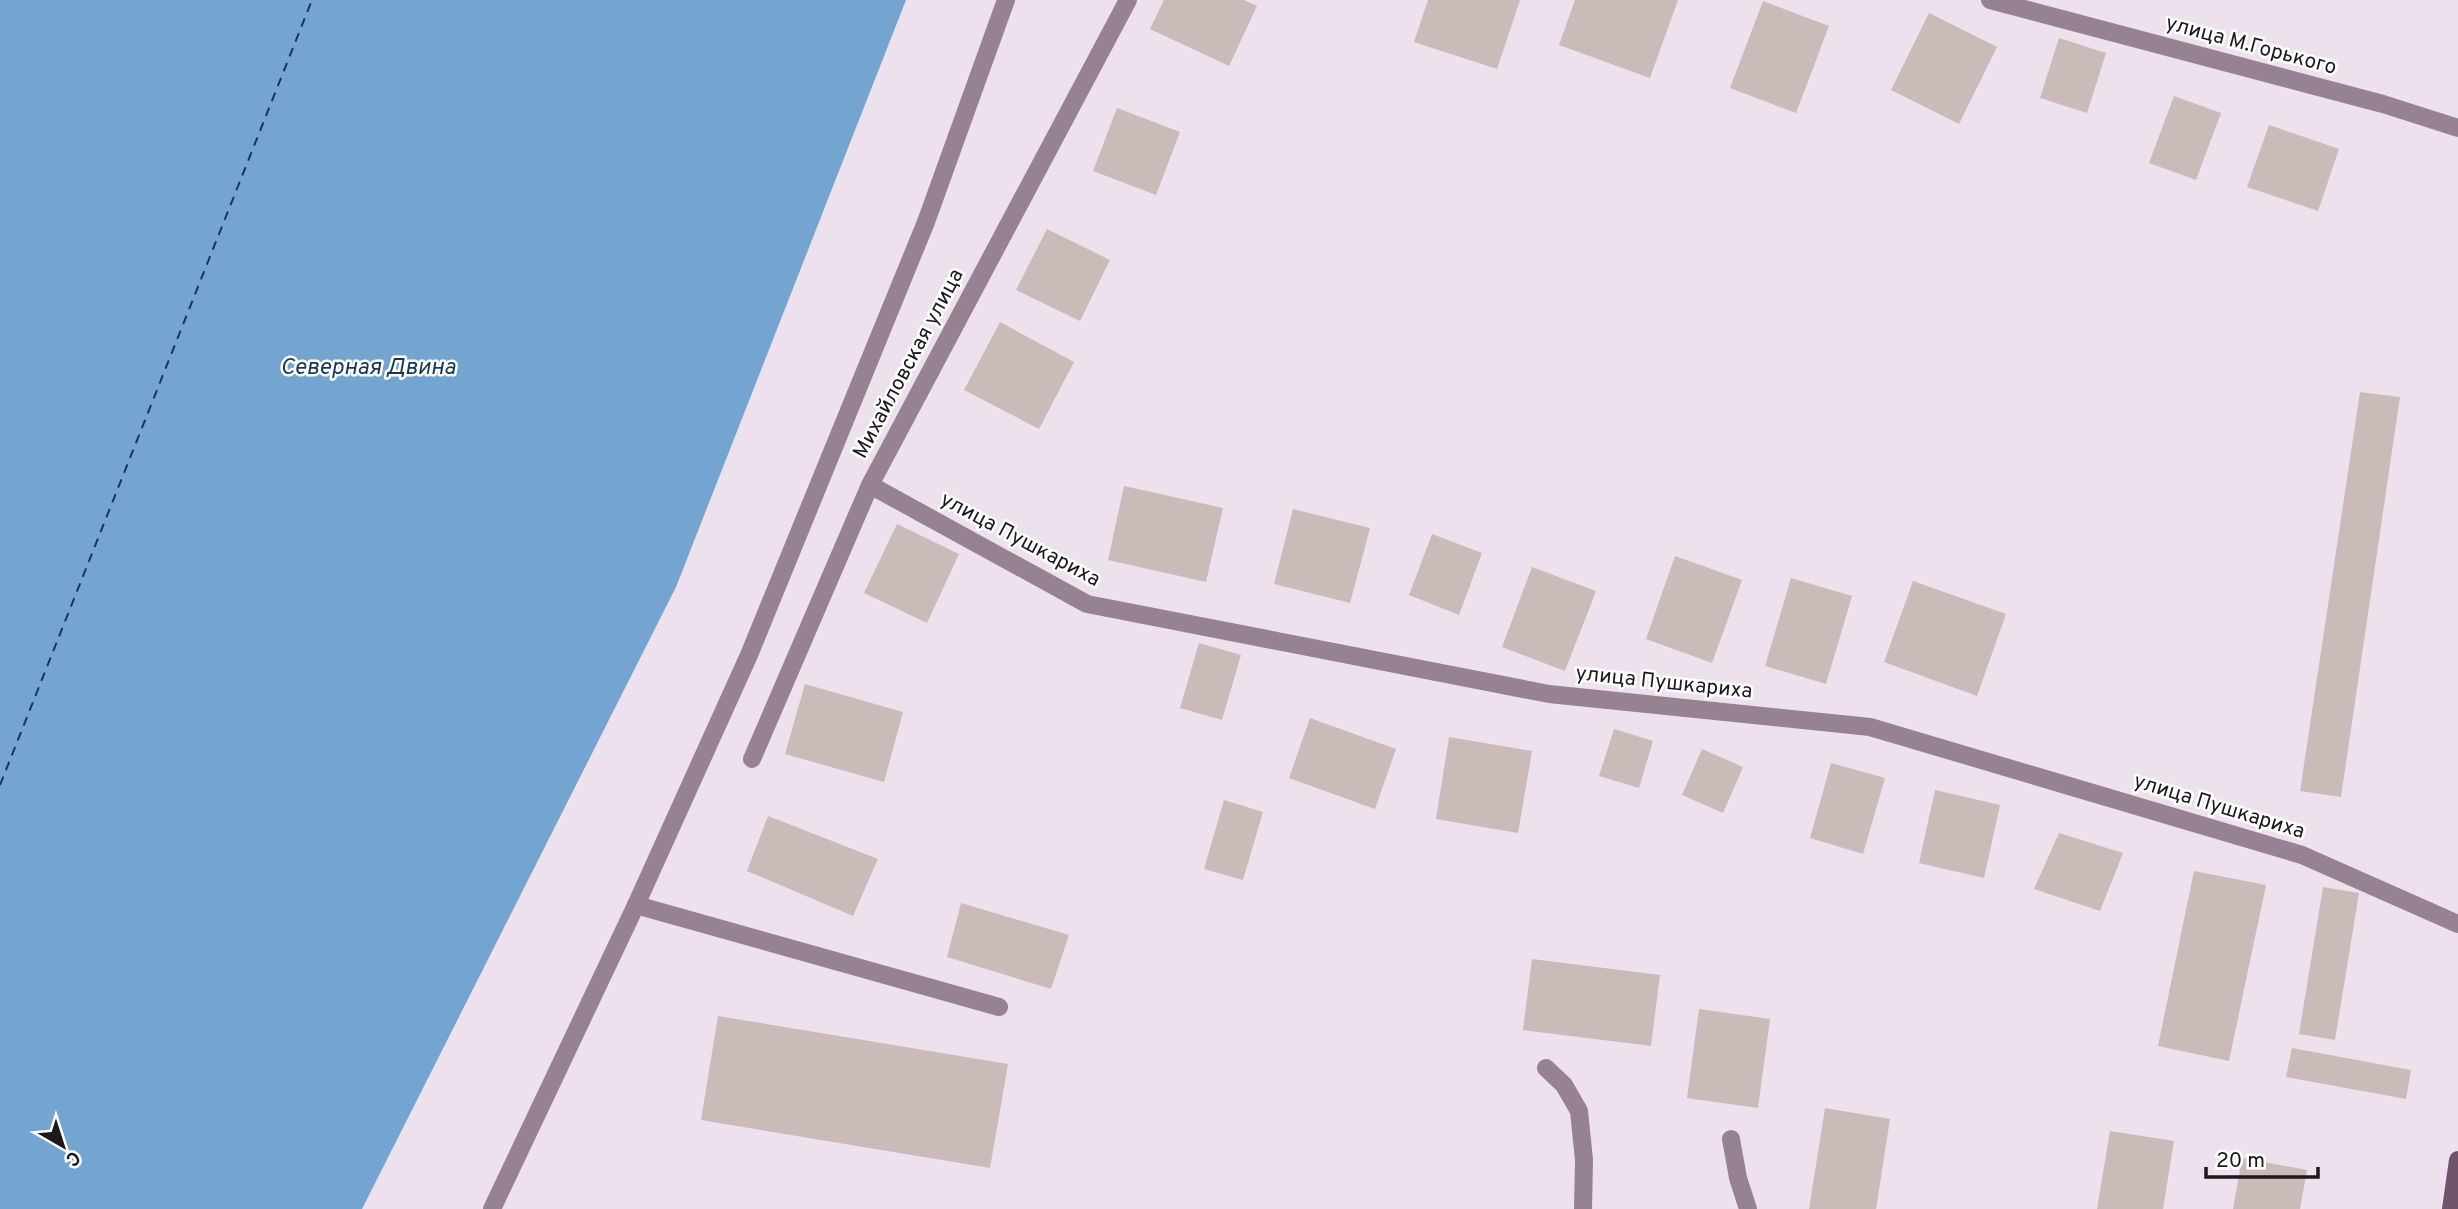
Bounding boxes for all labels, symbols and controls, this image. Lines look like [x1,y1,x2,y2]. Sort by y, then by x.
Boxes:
street label: улица М.Горького [2162,10,2340,82]
street label: Михайловская улица [848,264,970,464]
water label: Северная Двина [280,354,456,383]
street label: улица Пушкариха [935,486,1105,594]
street label: улица Пушкариха [1574,660,1754,706]
street label: улица Пушкариха [2130,768,2308,846]
north arrow [28,1111,98,1181]
scale bar [2206,1136,2318,1180]
text: С [60,1145,85,1171]
text: 20 m [2216,1148,2265,1175]

